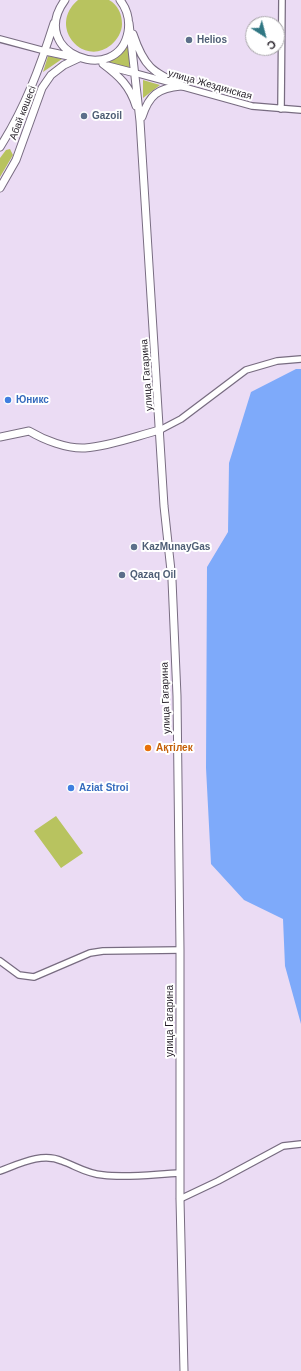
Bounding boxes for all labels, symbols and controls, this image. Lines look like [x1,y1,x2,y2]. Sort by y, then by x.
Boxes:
north arrow [245,16,285,56]
place label: Helios [197,34,227,46]
marker: Helios [184,35,194,45]
text: С [265,38,278,52]
street label: улица Жездинская [167,67,253,103]
street label: Абай көшесі [7,84,39,142]
place label: Gazoil [92,110,122,122]
marker: Gazoil [79,111,89,121]
street label: улица Гагарина [139,339,155,411]
place label: Юникс [16,394,49,406]
marker: Юникс [3,395,13,405]
place label: KazMunayGas [142,541,210,553]
marker: KazMunayGas [129,542,139,552]
place label: Qazaq Oil [130,569,176,581]
marker: Qazaq Oil [117,570,127,580]
street label: улица Гагарина [159,662,173,734]
place label: Ақтілек [156,742,193,754]
marker: Ақтілек [143,743,153,753]
place label: Aziat Stroi [79,782,128,794]
marker: Aziat Stroi [66,783,76,793]
street label: улица Гагарина [164,985,176,1057]

